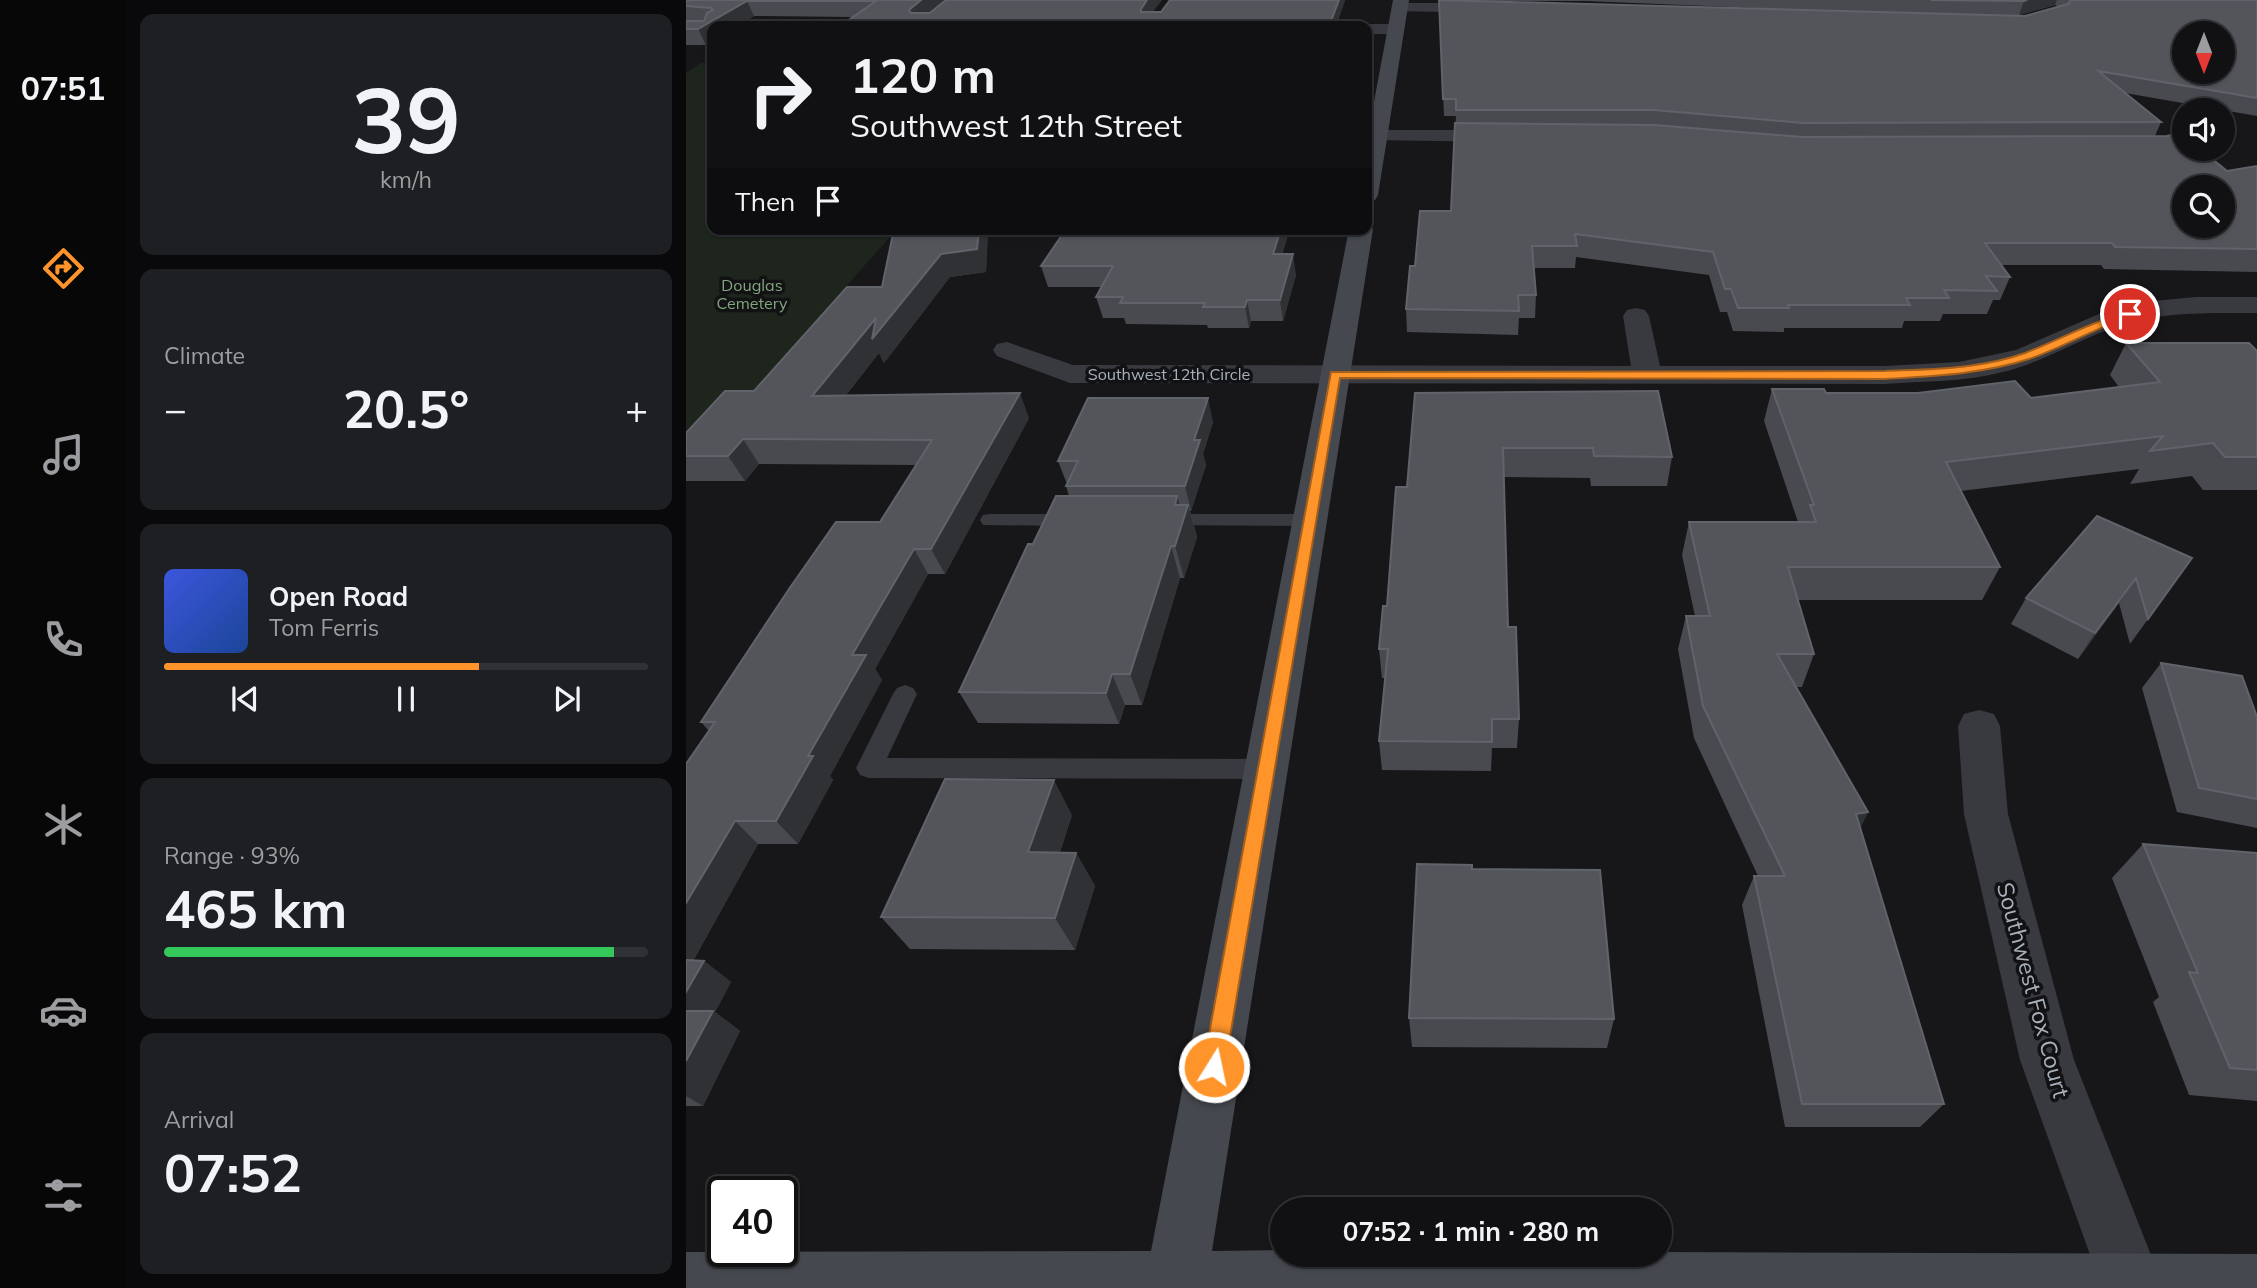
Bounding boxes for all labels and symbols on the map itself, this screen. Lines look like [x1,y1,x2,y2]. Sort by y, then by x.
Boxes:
north arrow [2172,21,2235,84]
park label: Douglas Cemetery [717,275,788,313]
pin [2100,284,2160,344]
street label: Southwest 12th Circle [1088,364,1250,384]
street label: Southwest Fox Court [1991,879,2076,1101]
position arrow [1177,1030,1251,1104]
speed limit sign: 40 [707,1176,798,1267]

